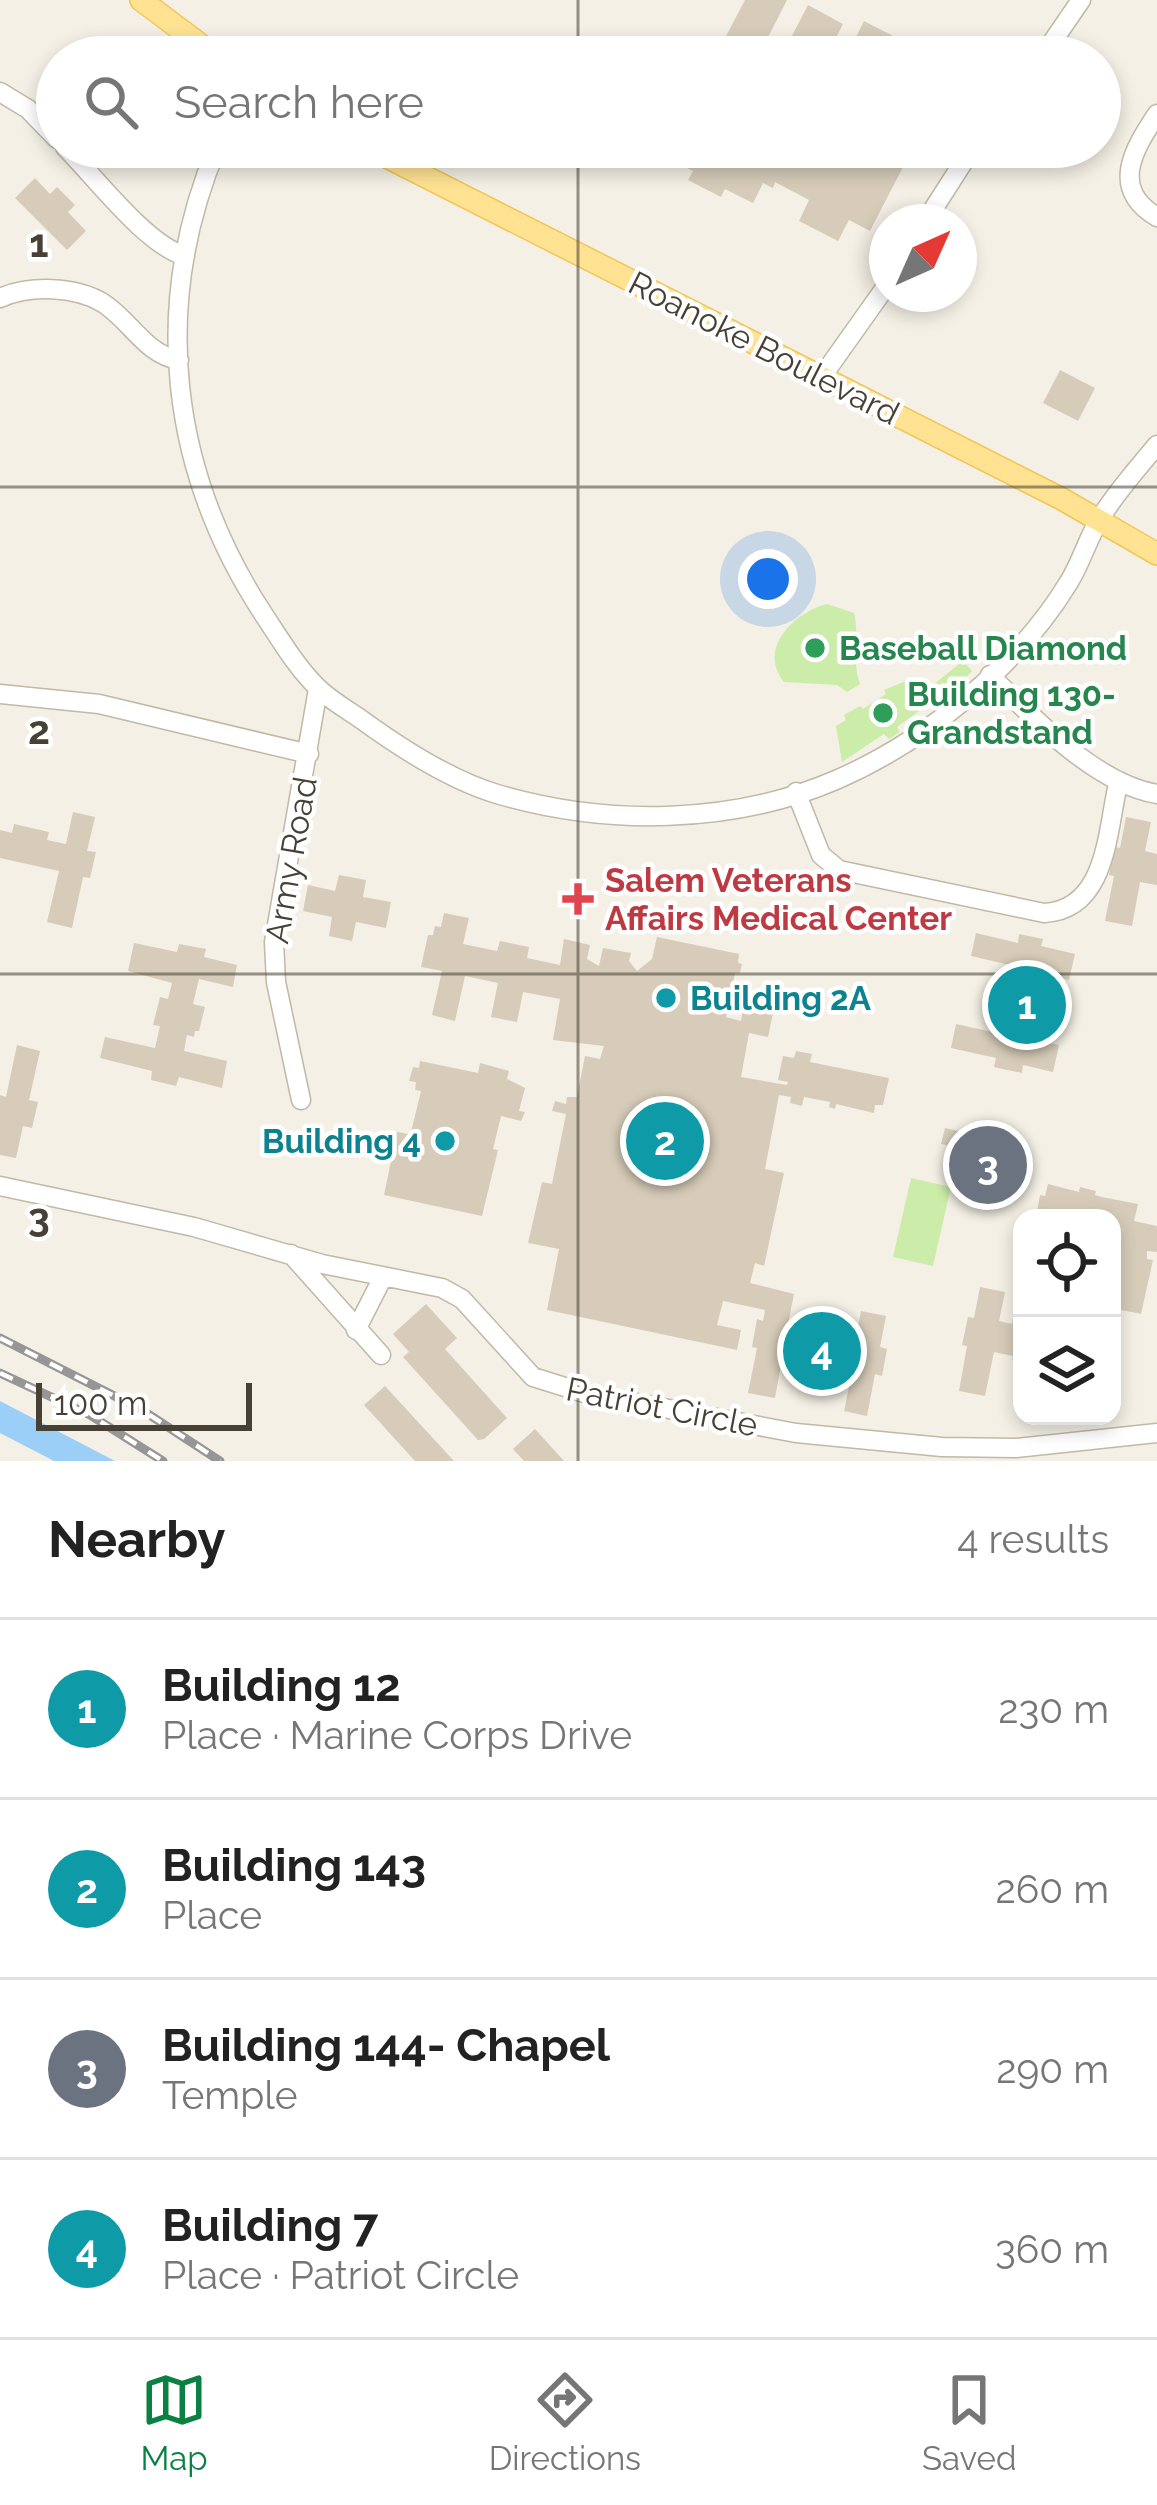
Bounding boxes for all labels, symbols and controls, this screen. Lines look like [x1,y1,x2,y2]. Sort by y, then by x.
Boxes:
search box [36,36,1121,168]
icon: search [78,69,144,135]
text: Search here [174,76,424,129]
north arrow [869,204,977,312]
text: 1 [29,220,49,266]
street label: Roanoke Boulevard [622,263,906,433]
your location [738,549,798,609]
place label: Baseball Diamond [839,629,1127,668]
marker: Baseball Diamond [802,635,828,661]
place label: Building 130- Grandstand [907,675,1116,752]
marker: Building 130- Grandstand [870,700,896,726]
text: 2 [28,707,50,753]
street label: Army Road [257,774,325,946]
place label: Salem Veterans Affairs Medical Center [605,861,952,938]
marker: Salem Veterans Affairs Medical Center [562,883,594,915]
pin: 1 [988,960,1066,1050]
place label: Building 2A [690,979,872,1018]
marker: Building 2A [653,985,679,1011]
pin: 2 [626,1096,704,1186]
pin: 3 [949,1120,1027,1210]
place label: Building 4 [262,1122,421,1161]
marker: Building 4 [432,1128,458,1154]
text: 3 [28,1194,50,1240]
map controls [1013,1209,1121,1425]
button: locate [1013,1209,1121,1317]
pin: 4 [783,1306,861,1396]
button: layers [1013,1317,1121,1425]
street label: Patriot Circle [563,1369,761,1445]
scale bar [36,1377,252,1430]
text: 100 m [54,1384,147,1423]
text: Nearby [48,1509,225,1569]
text: 4 results [957,1516,1109,1562]
text: Building 12 [162,1659,401,1712]
text: 1 [77,1686,97,1732]
text: 230 m [998,1686,1109,1732]
text: Place · Marine Corps Drive [162,1712,632,1758]
text: Building 143 [162,1839,426,1892]
text: 2 [76,1866,98,1912]
text: 260 m [996,1866,1109,1912]
text: Place [162,1892,262,1938]
text: Building 144- Chapel [162,2019,610,2072]
text: 3 [76,2046,98,2092]
text: 290 m [996,2046,1109,2092]
text: Temple [162,2072,298,2118]
text: Building 7 [162,2199,378,2252]
text: 4 [76,2226,98,2272]
text: 360 m [995,2226,1109,2272]
text: Place · Patriot Circle [162,2252,519,2298]
tab: Map [141,2367,208,2478]
tab: Directions [489,2367,641,2478]
tab: Saved [922,2367,1016,2478]

